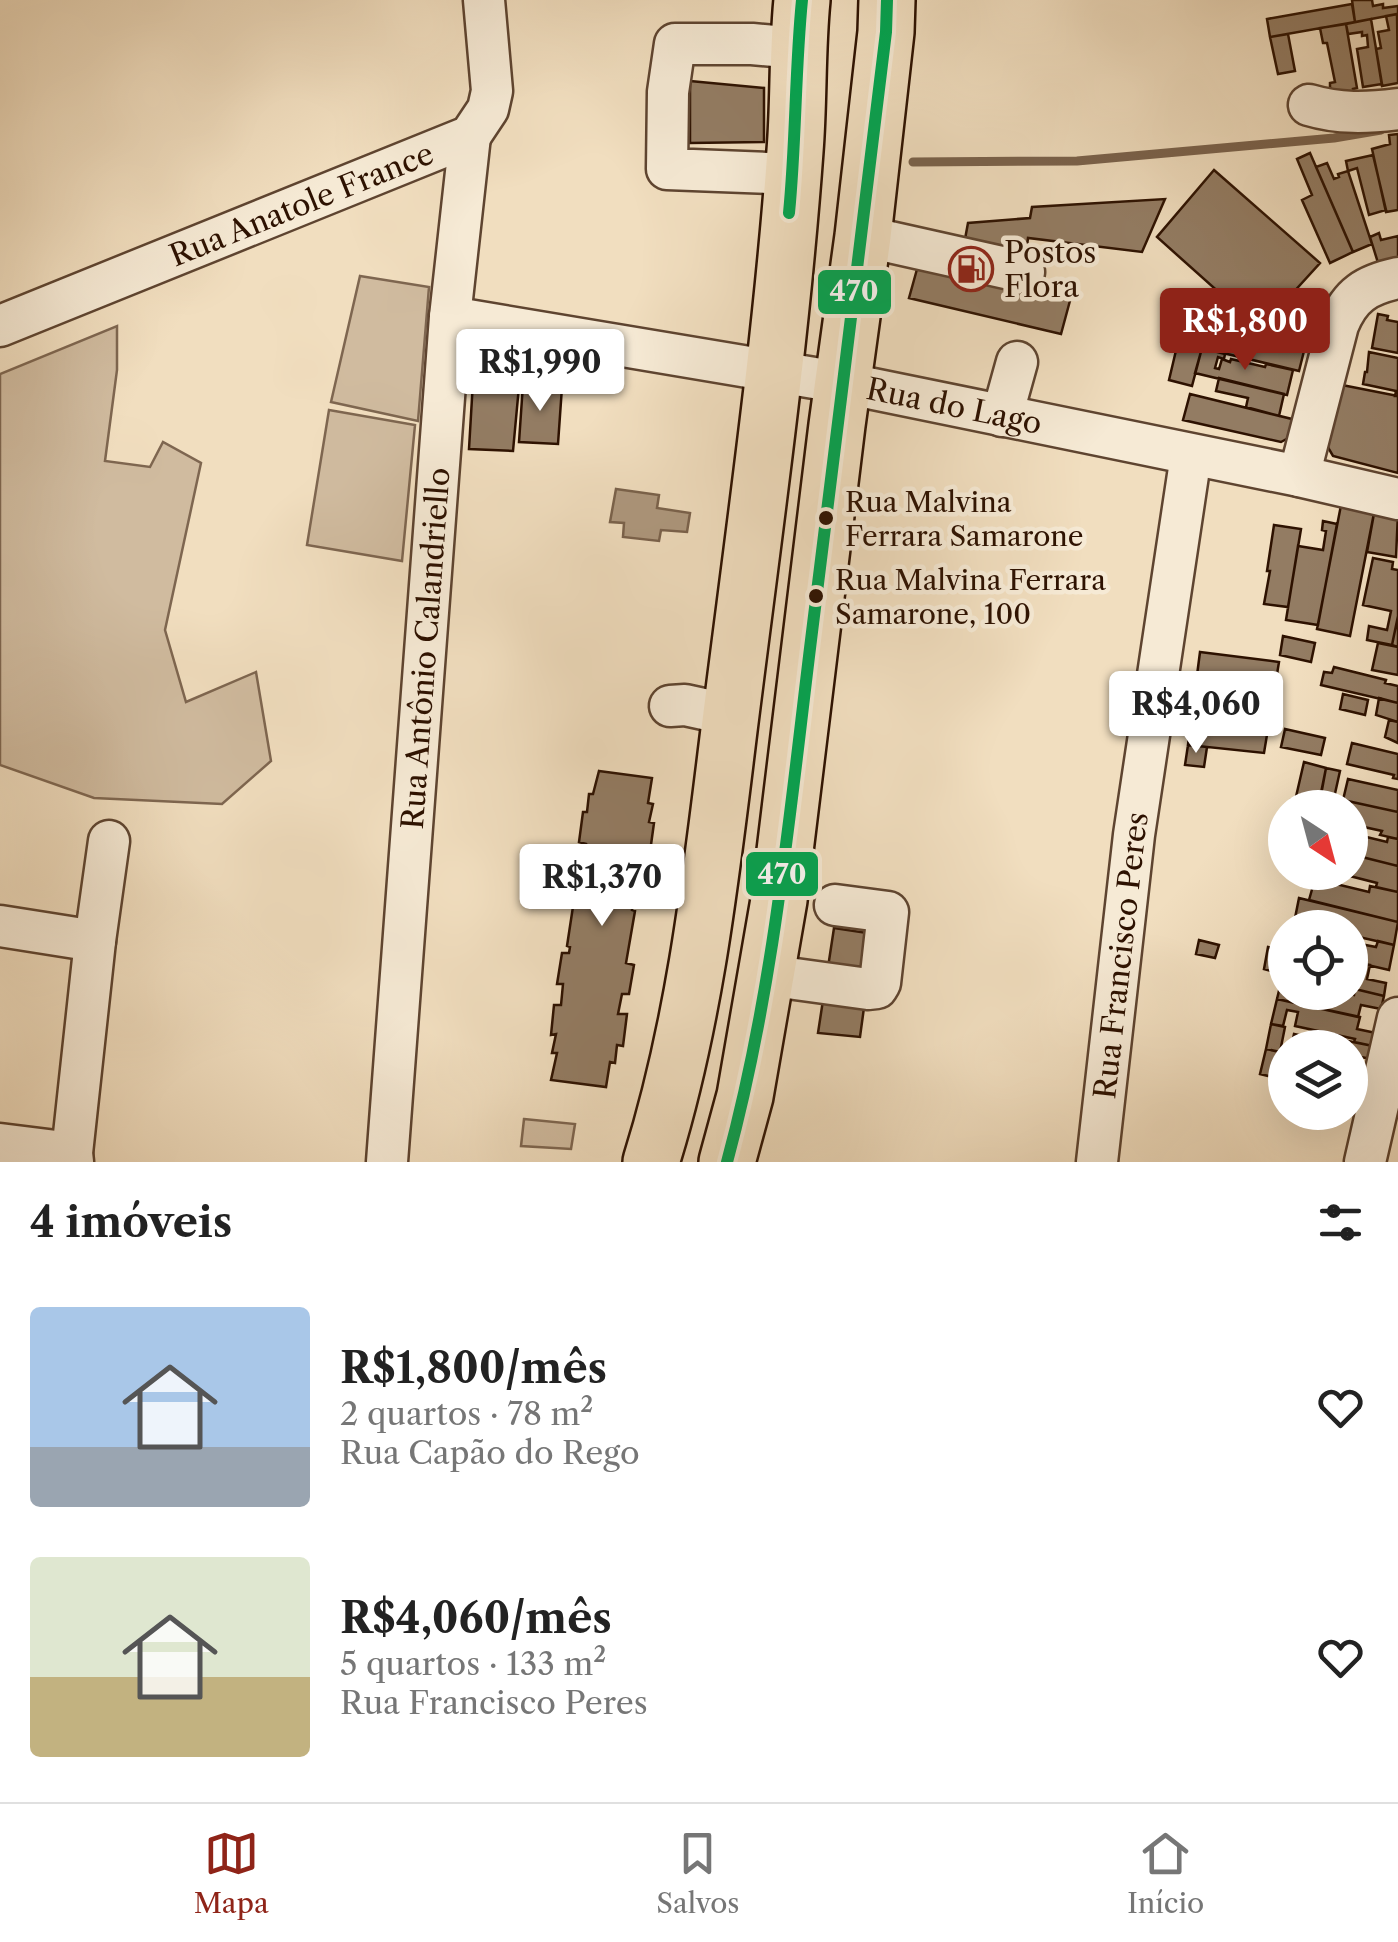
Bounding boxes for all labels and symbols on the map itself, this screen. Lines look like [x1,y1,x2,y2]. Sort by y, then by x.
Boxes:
street label: Rua Anatole France [164,134,439,274]
place label: Postos Flora [1004,234,1096,305]
fuel station icon: Postos Flora [948,246,994,292]
line badge: 470 [816,268,893,316]
text: 470 [829,274,879,308]
pin: R$1,800 [1153,288,1337,373]
pin: R$1,990 [448,329,632,414]
street label: Rua do Lago [863,370,1045,441]
street label: Rua Antônio Calandriello [393,466,457,831]
place label: Rua Malvina Ferrara Samarone [845,485,1084,553]
marker: Rua Malvina Ferrara Samarone [816,508,836,528]
place label: Rua Malvina Ferrara Samarone, 100 [835,563,1106,631]
marker: Rua Malvina Ferrara Samarone, 100 [806,586,826,606]
pin: R$4,060 [1104,671,1288,756]
north arrow [1268,790,1368,890]
street label: Rua Francisco Peres [1086,809,1156,1101]
pin: R$1,370 [510,844,694,929]
line badge: 470 [744,850,820,898]
text: 470 [757,857,807,891]

